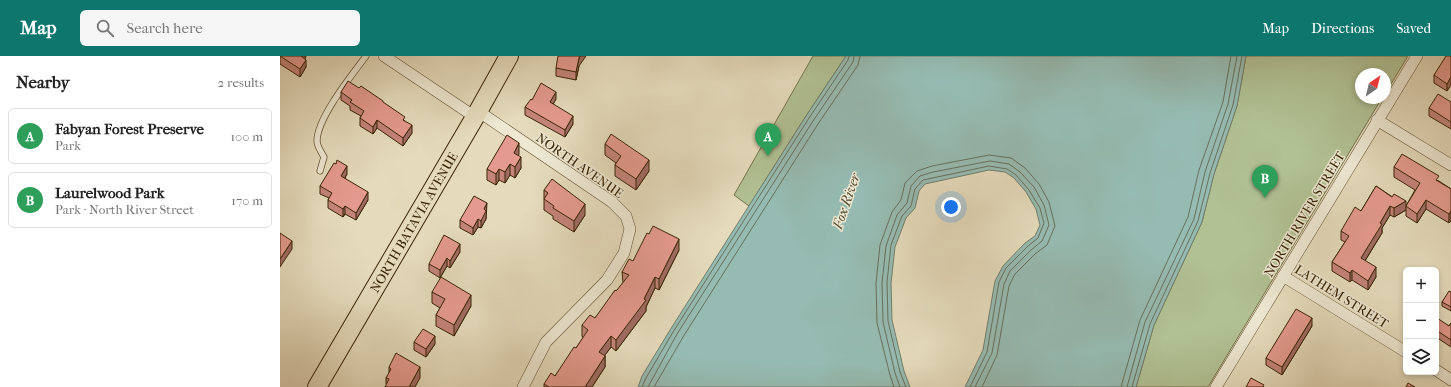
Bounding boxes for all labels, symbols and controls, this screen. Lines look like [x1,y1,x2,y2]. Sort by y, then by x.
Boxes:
search box [80,10,360,46]
text: Map [20,17,56,39]
icon: search [94,17,116,39]
text: Search here [126,19,203,37]
text: Map [1262,20,1289,37]
text: Directions [1311,20,1374,37]
text: Saved [1396,20,1431,37]
north arrow [1355,68,1391,104]
text: Nearby [16,72,70,92]
text: 2 results [218,75,264,90]
text: Fabyan Forest Preserve [55,120,204,138]
pin: A [755,123,781,156]
text: A [26,129,34,144]
text: 100 m [230,129,263,144]
street label: NORTH AVENUE [533,130,626,201]
text: Park [55,138,81,153]
street label: NORTH BATAVIA AVENUE [367,149,461,295]
street label: NORTH RIVER STREET [1261,149,1348,280]
pin: B [1252,165,1278,198]
water label: Fox River [829,169,864,232]
text: Laurelwood Park [55,184,164,202]
text: B [26,193,34,208]
text: 170 m [231,193,263,208]
your location [941,197,961,217]
text: Park · North River Street [55,202,194,217]
street label: LATHEM STREET [1292,262,1391,331]
map controls [1403,267,1439,375]
button: + [1403,267,1439,303]
button: − [1403,303,1439,339]
button: layers [1403,339,1439,375]

